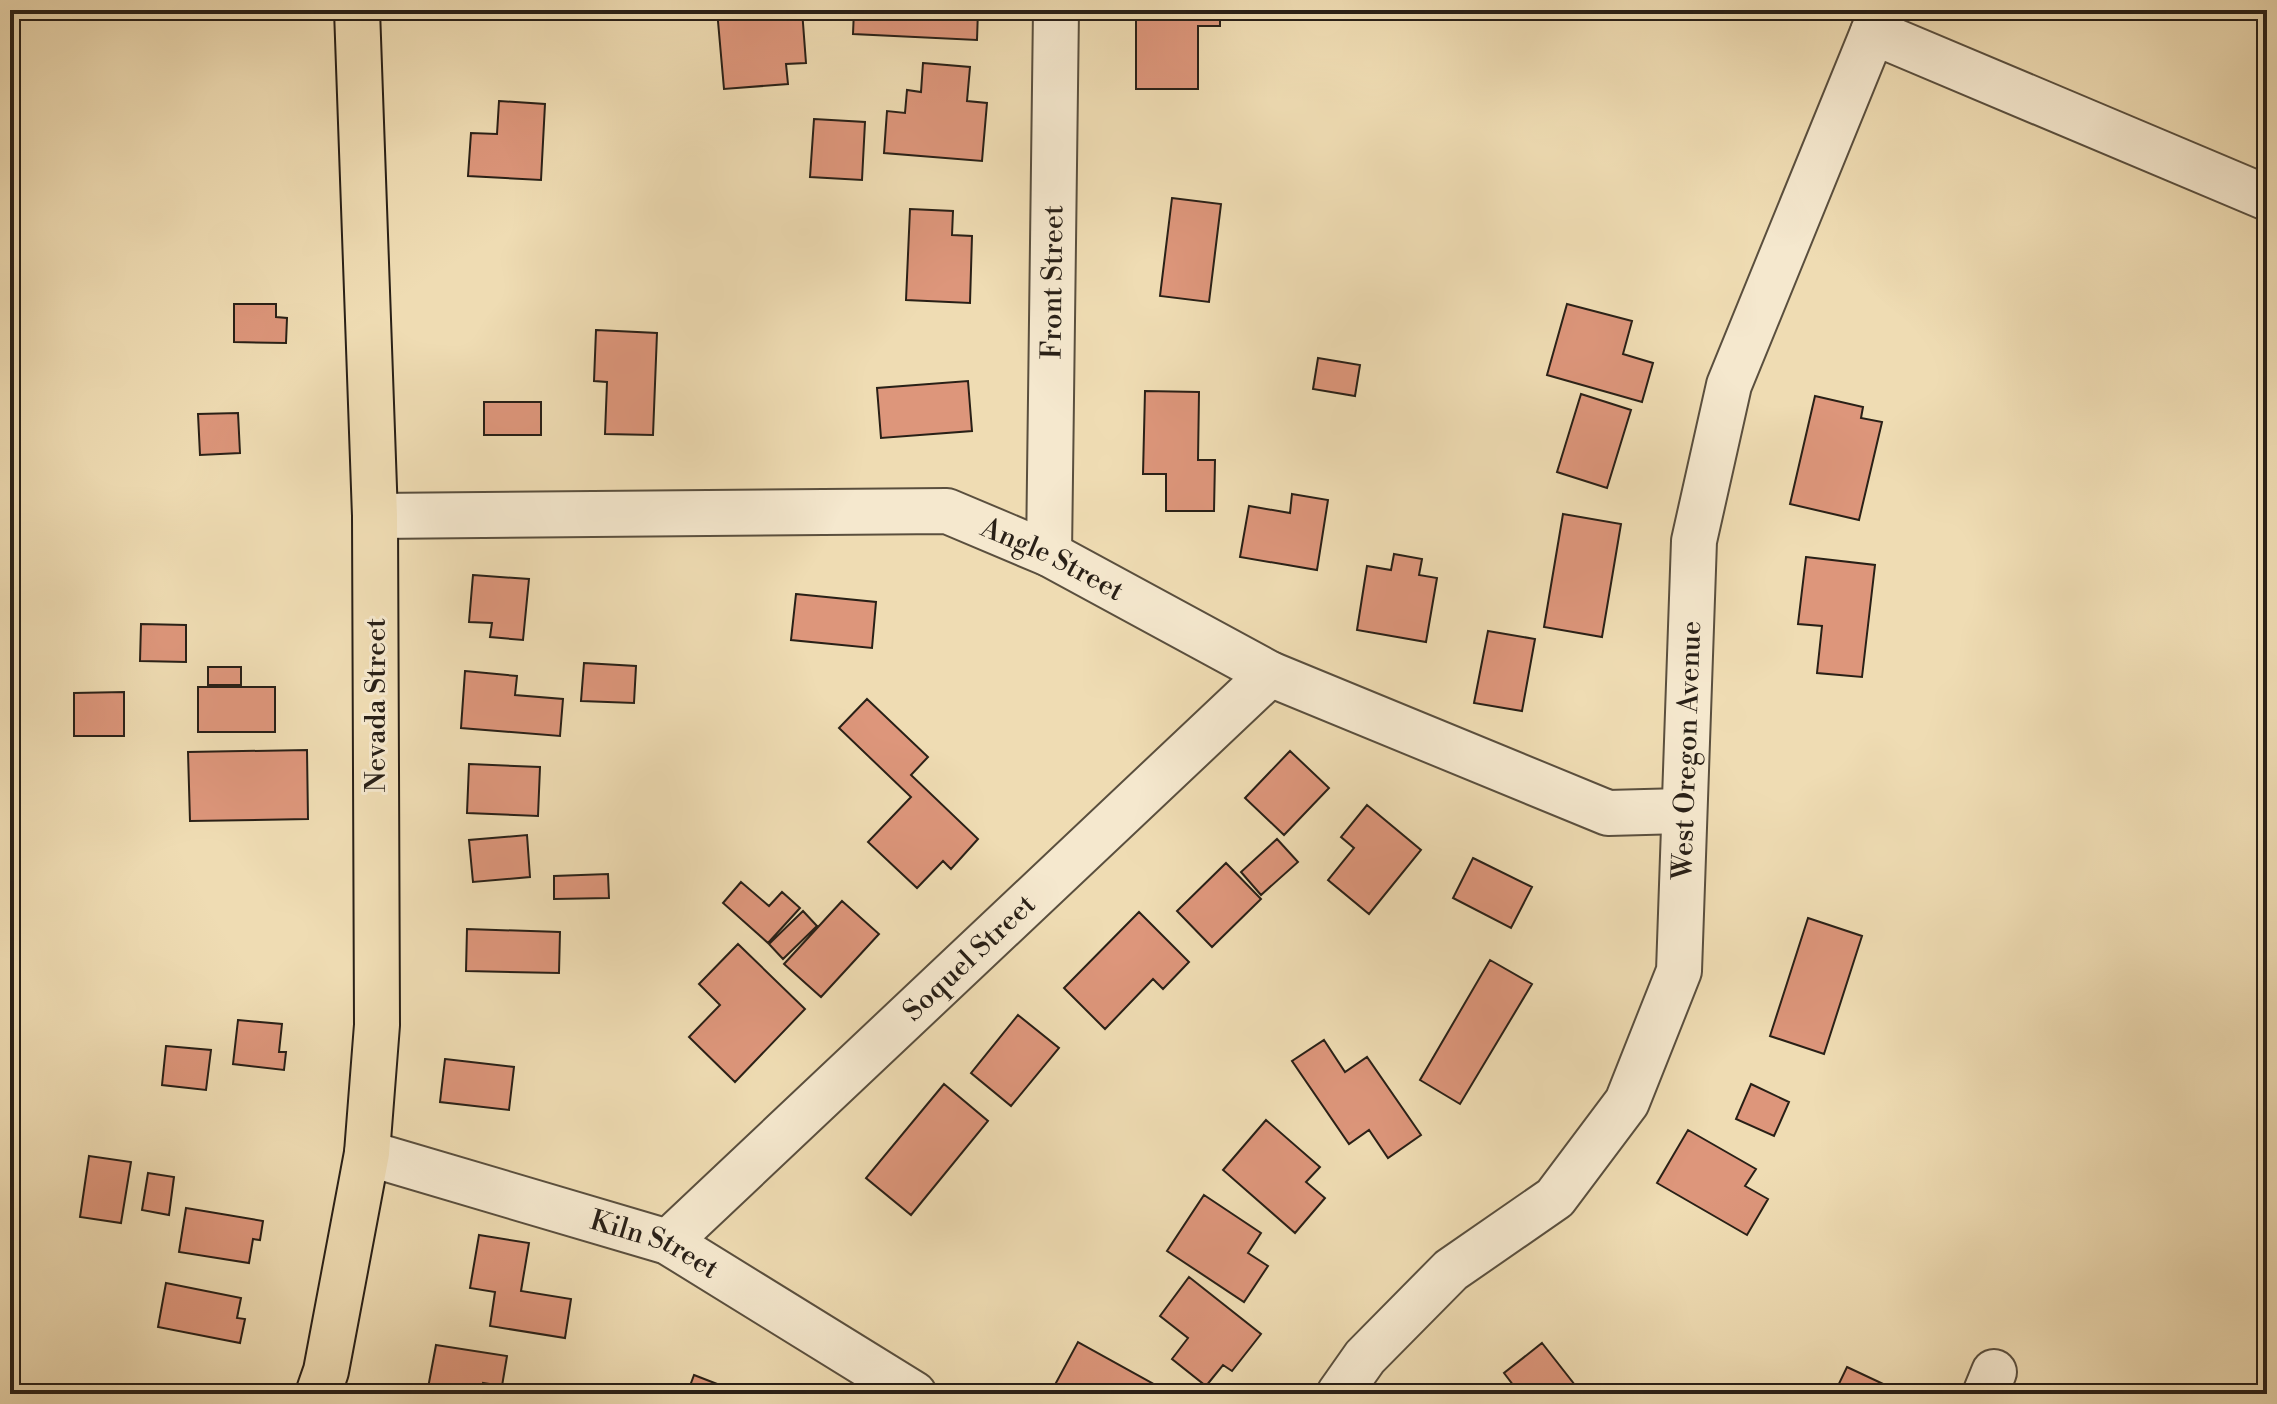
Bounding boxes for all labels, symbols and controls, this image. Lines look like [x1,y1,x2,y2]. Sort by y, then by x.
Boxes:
street label: Front Street [1034,205,1071,359]
street label: Angle Street [975,509,1130,609]
street label: Nevada Street [359,618,394,792]
street label: West Oregon Avenue [1665,620,1709,881]
street label: Soquel Street [896,887,1043,1029]
street label: Kiln Street [586,1202,725,1287]

